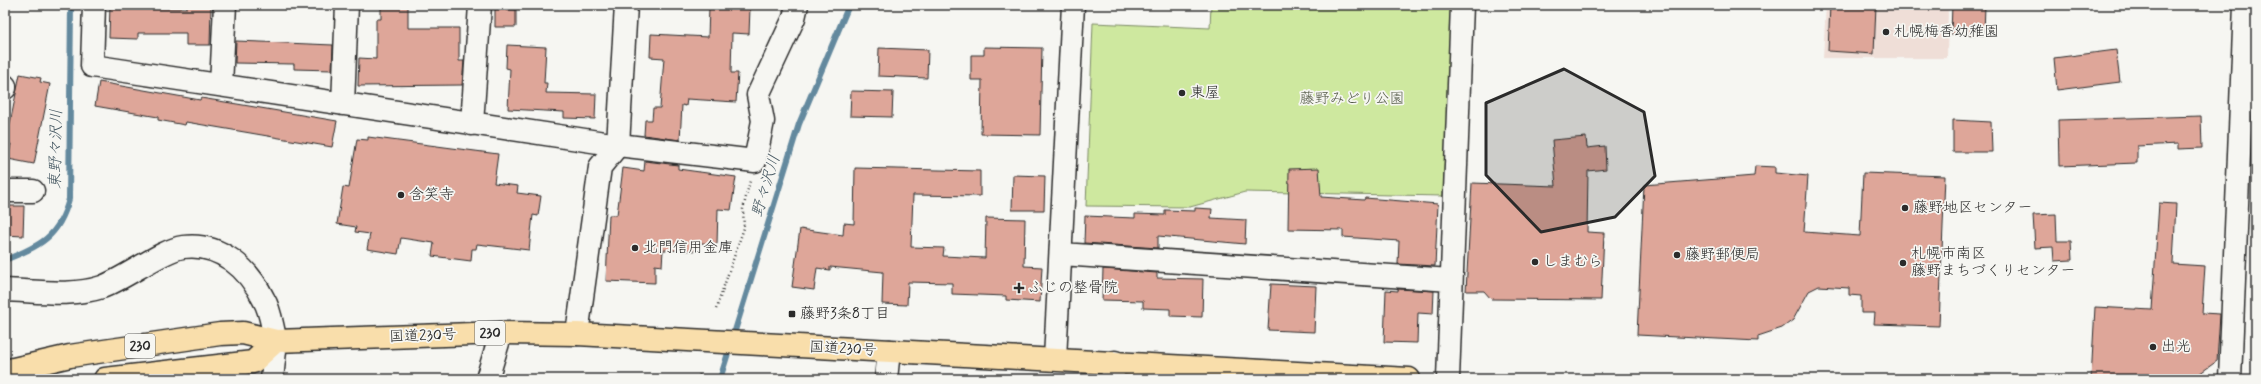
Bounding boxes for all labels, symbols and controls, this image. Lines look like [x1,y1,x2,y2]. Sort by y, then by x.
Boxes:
place label: 札幌梅香幼稚園 [1894,22,1999,42]
marker: 札幌梅香幼稚園 [1881,27,1891,37]
place label: 東屋 [1190,83,1220,103]
marker: 東屋 [1177,88,1187,98]
park label: 藤野みどり公園 [1299,89,1405,109]
water label: 東野々沢川 [45,109,67,189]
water label: 野々沢川 [747,152,785,220]
place label: 含笑寺 [409,185,454,205]
marker: 含笑寺 [396,190,406,200]
place label: 藤野地区センター [1913,198,2032,218]
marker: 藤野地区センター [1900,203,1910,213]
place label: 北門信用金庫 [643,238,733,258]
marker: 北門信用金庫 [630,243,640,253]
place label: 札幌市南区 藤野まちづくりセンター [1911,244,2075,281]
place label: 藤野郵便局 [1685,245,1760,265]
marker: 藤野郵便局 [1672,250,1682,260]
place label: しまむら [1543,252,1603,272]
marker: しまむら [1530,257,1540,267]
marker: 札幌市南区 藤野まちづくりセンター [1898,258,1908,268]
place label: ふじの整骨院 [1028,278,1118,298]
marker: ふじの整骨院 [1013,282,1025,294]
place label: 藤野3条8丁目 [800,304,890,324]
marker: 藤野3条8丁目 [787,309,797,319]
road number: 230 [475,321,505,345]
street label: 国道230号 [389,325,457,347]
road number: 230 [125,334,155,358]
street label: 国道230号 [809,337,877,361]
place label: 出光 [2161,337,2191,357]
marker: 出光 [2148,342,2158,352]

